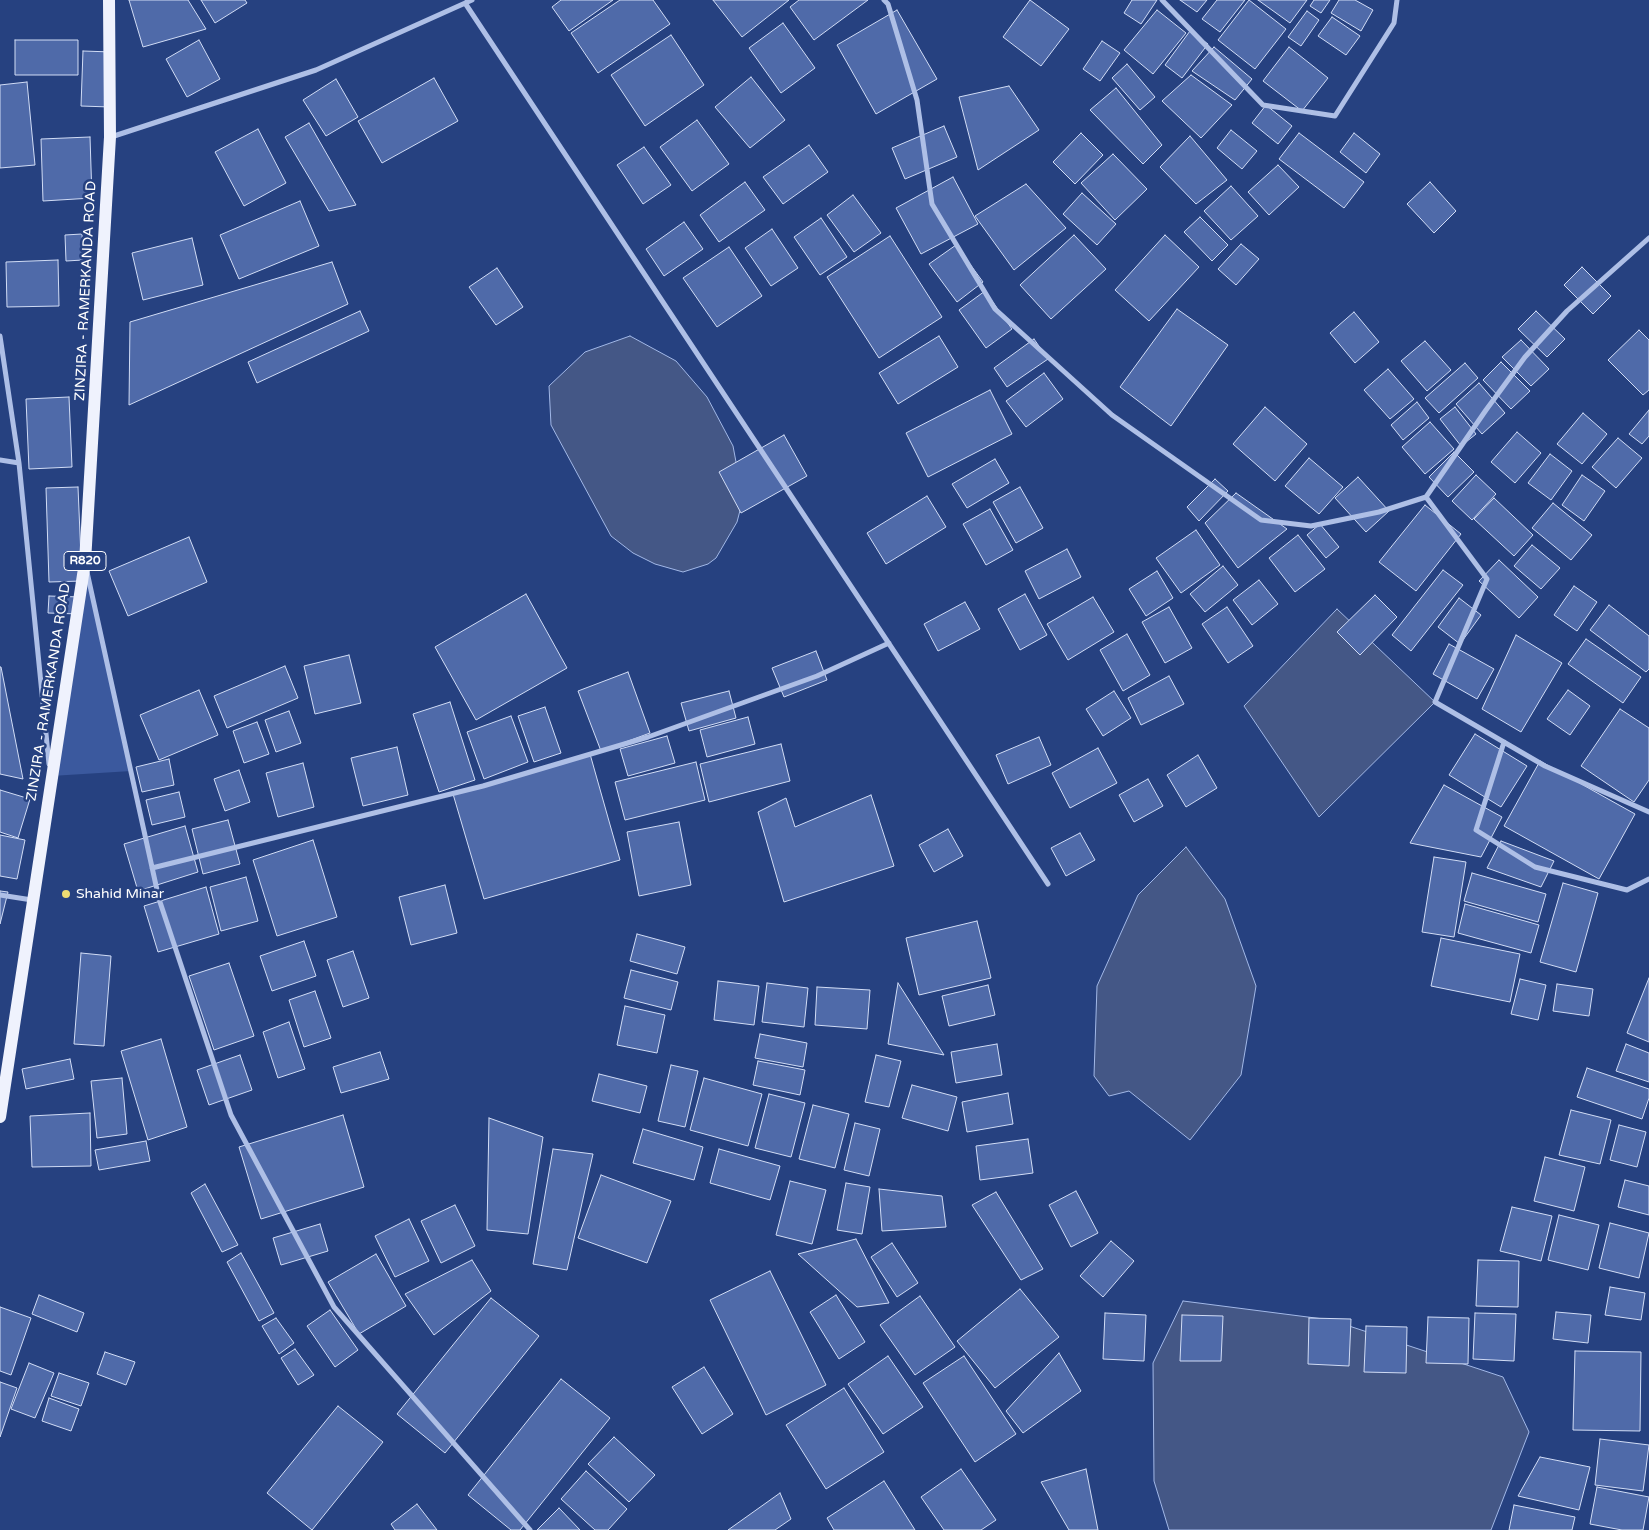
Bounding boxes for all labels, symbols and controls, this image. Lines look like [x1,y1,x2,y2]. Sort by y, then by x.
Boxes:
street label: ZINZIRA - RAMERKANDA ROAD [72,180,100,402]
road number: R820 [64,552,106,570]
street label: ZINZIRA - RAMERKANDA ROAD [23,582,75,802]
place label: Shahid Minar [76,886,164,902]
marker: Shahid Minar [60,888,72,900]

